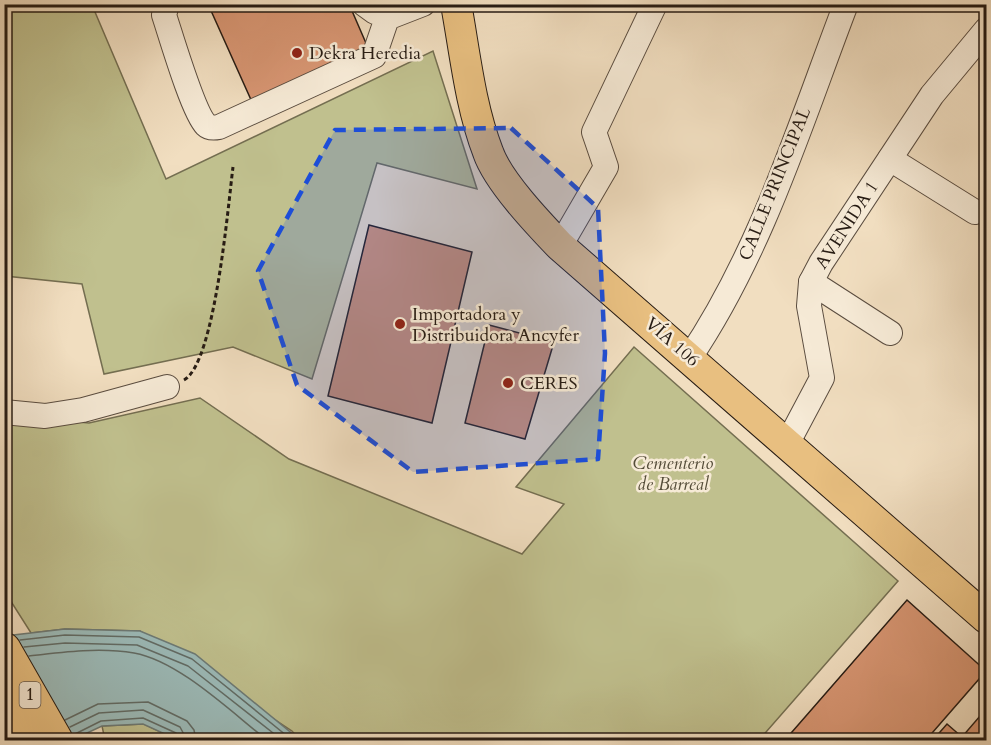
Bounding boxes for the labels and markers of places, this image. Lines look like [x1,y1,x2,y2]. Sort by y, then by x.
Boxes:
place label: Dekra Heredia [309,41,421,66]
marker: Dekra Heredia [290,46,304,60]
place label: Importadora y Distribuidora Ancyfer [412,302,580,348]
marker: Importadora y Distribuidora Ancyfer [393,317,407,331]
place label: CERES [520,371,577,396]
marker: CERES [501,376,515,390]

